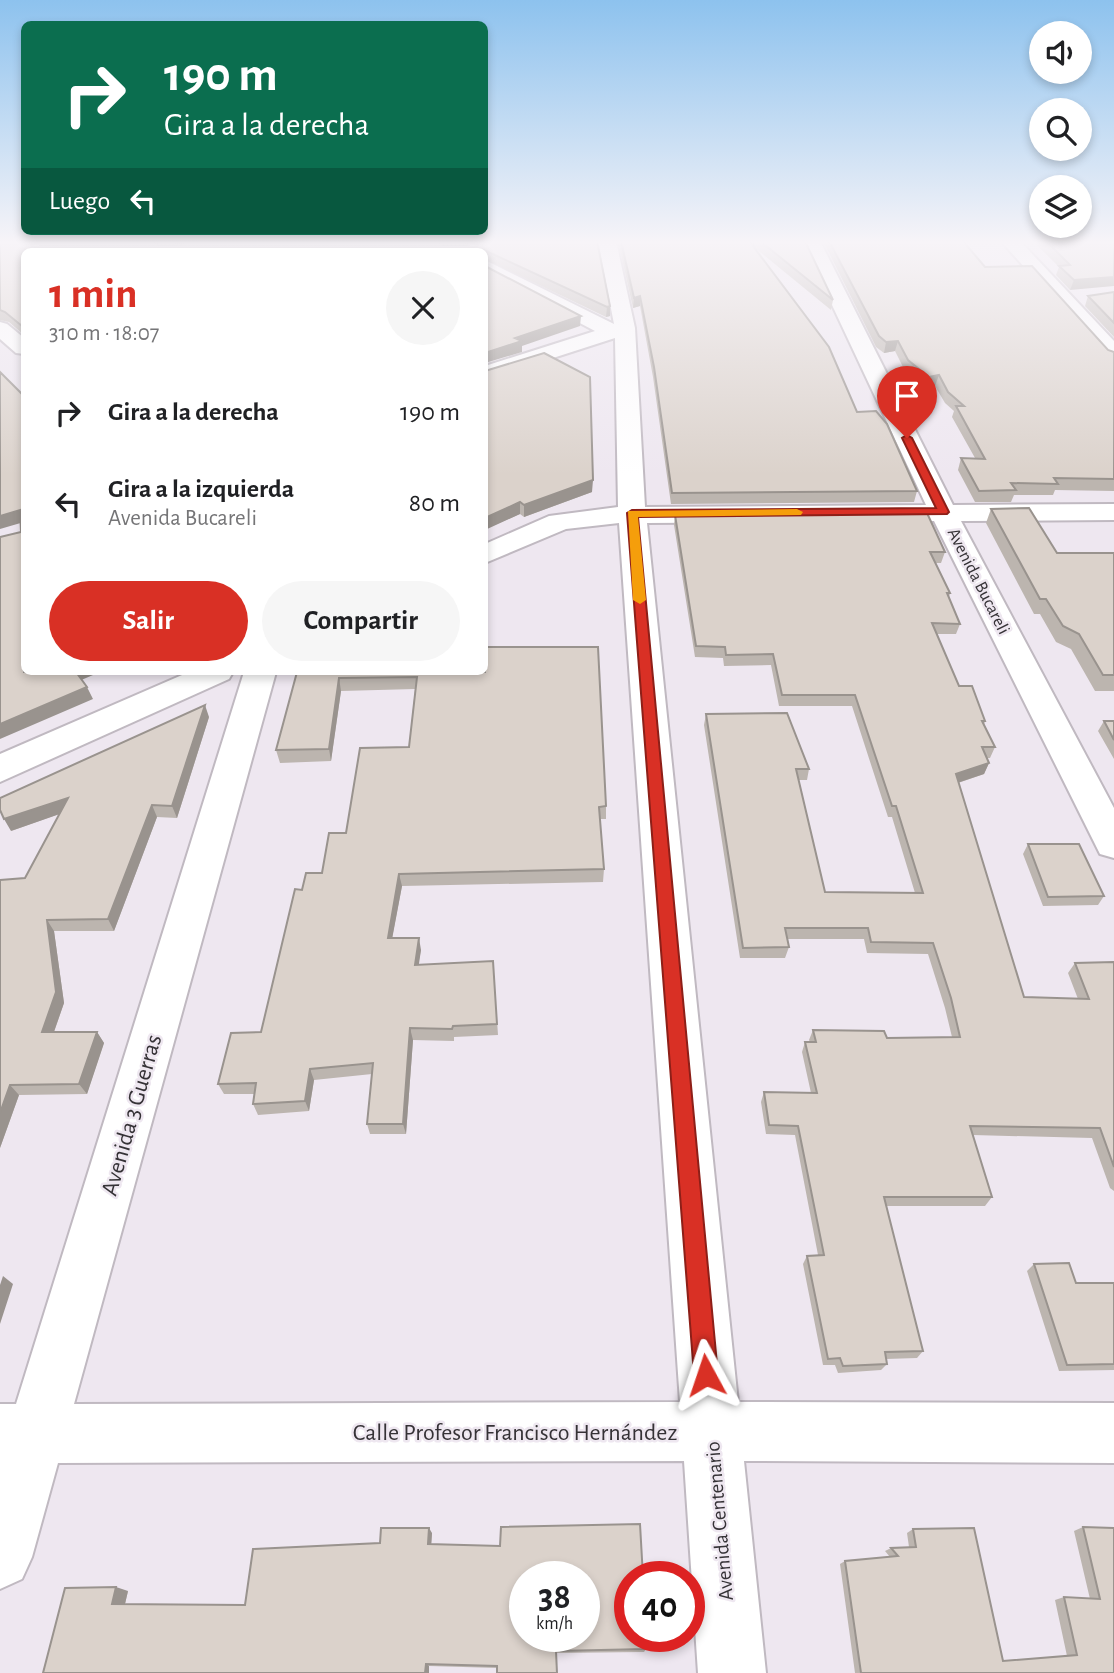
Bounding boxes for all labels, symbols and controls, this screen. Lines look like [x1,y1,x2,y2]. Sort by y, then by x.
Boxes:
map controls [1029,21,1092,238]
button: sound [1029,21,1092,84]
icon: right [49,49,140,140]
text: 190 m [164,51,278,100]
button: search [1029,98,1092,161]
text: Gira a la derecha [164,109,369,141]
button: layers [1029,175,1092,238]
icon: left [124,182,162,220]
text: Luego [49,188,110,214]
button: close [386,271,460,345]
text: 1 min [49,273,138,315]
text: 310 m · 18:07 [49,322,159,345]
pin [877,366,937,438]
icon: arrive [888,377,926,415]
icon: right [49,394,87,432]
text: Gira a la derecha [108,399,279,425]
text: 190 m [400,399,460,425]
text: Gira a la izquierda [108,476,294,502]
icon: left [49,485,87,523]
text: 80 m [409,490,460,516]
text: Avenida Bucareli [108,507,257,530]
street label: Avenida Bucareli [944,525,1013,637]
button: Salir [49,581,248,661]
button: Compartir [262,581,460,661]
street label: Avenida 3 Guerras [98,1032,166,1198]
position arrow [669,1338,743,1412]
street label: Calle Profesor Francisco Hernández [353,1421,677,1445]
street label: Avenida Centenario [702,1441,737,1601]
speed limit sign: 40 [614,1561,705,1652]
text: 38 [538,1580,571,1615]
text: km/h [536,1615,573,1633]

